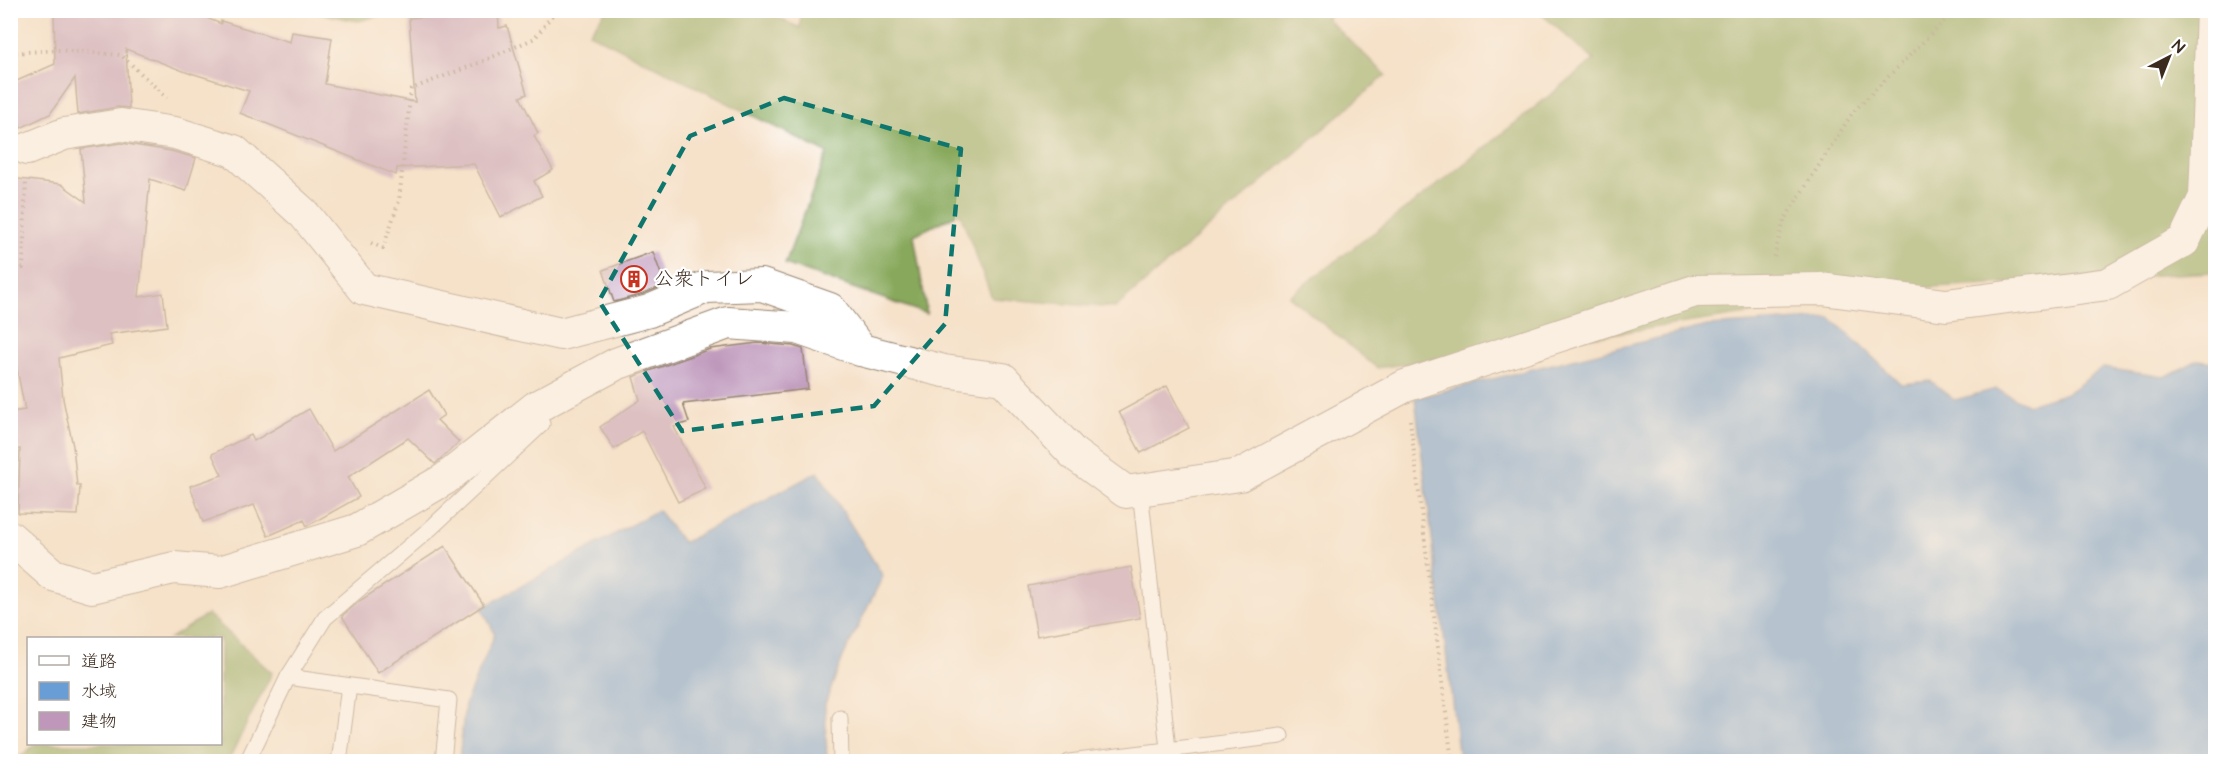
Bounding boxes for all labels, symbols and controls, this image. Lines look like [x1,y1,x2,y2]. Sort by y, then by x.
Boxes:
north arrow [2139,27,2199,87]
text: N [2167,35,2189,58]
building icon: 公衆トイレ [619,264,649,294]
place label: 公衆トイレ [654,265,754,293]
legend [27,637,222,745]
text: 道路 [81,649,117,674]
text: 水域 [81,679,117,704]
text: 建物 [81,709,117,734]

